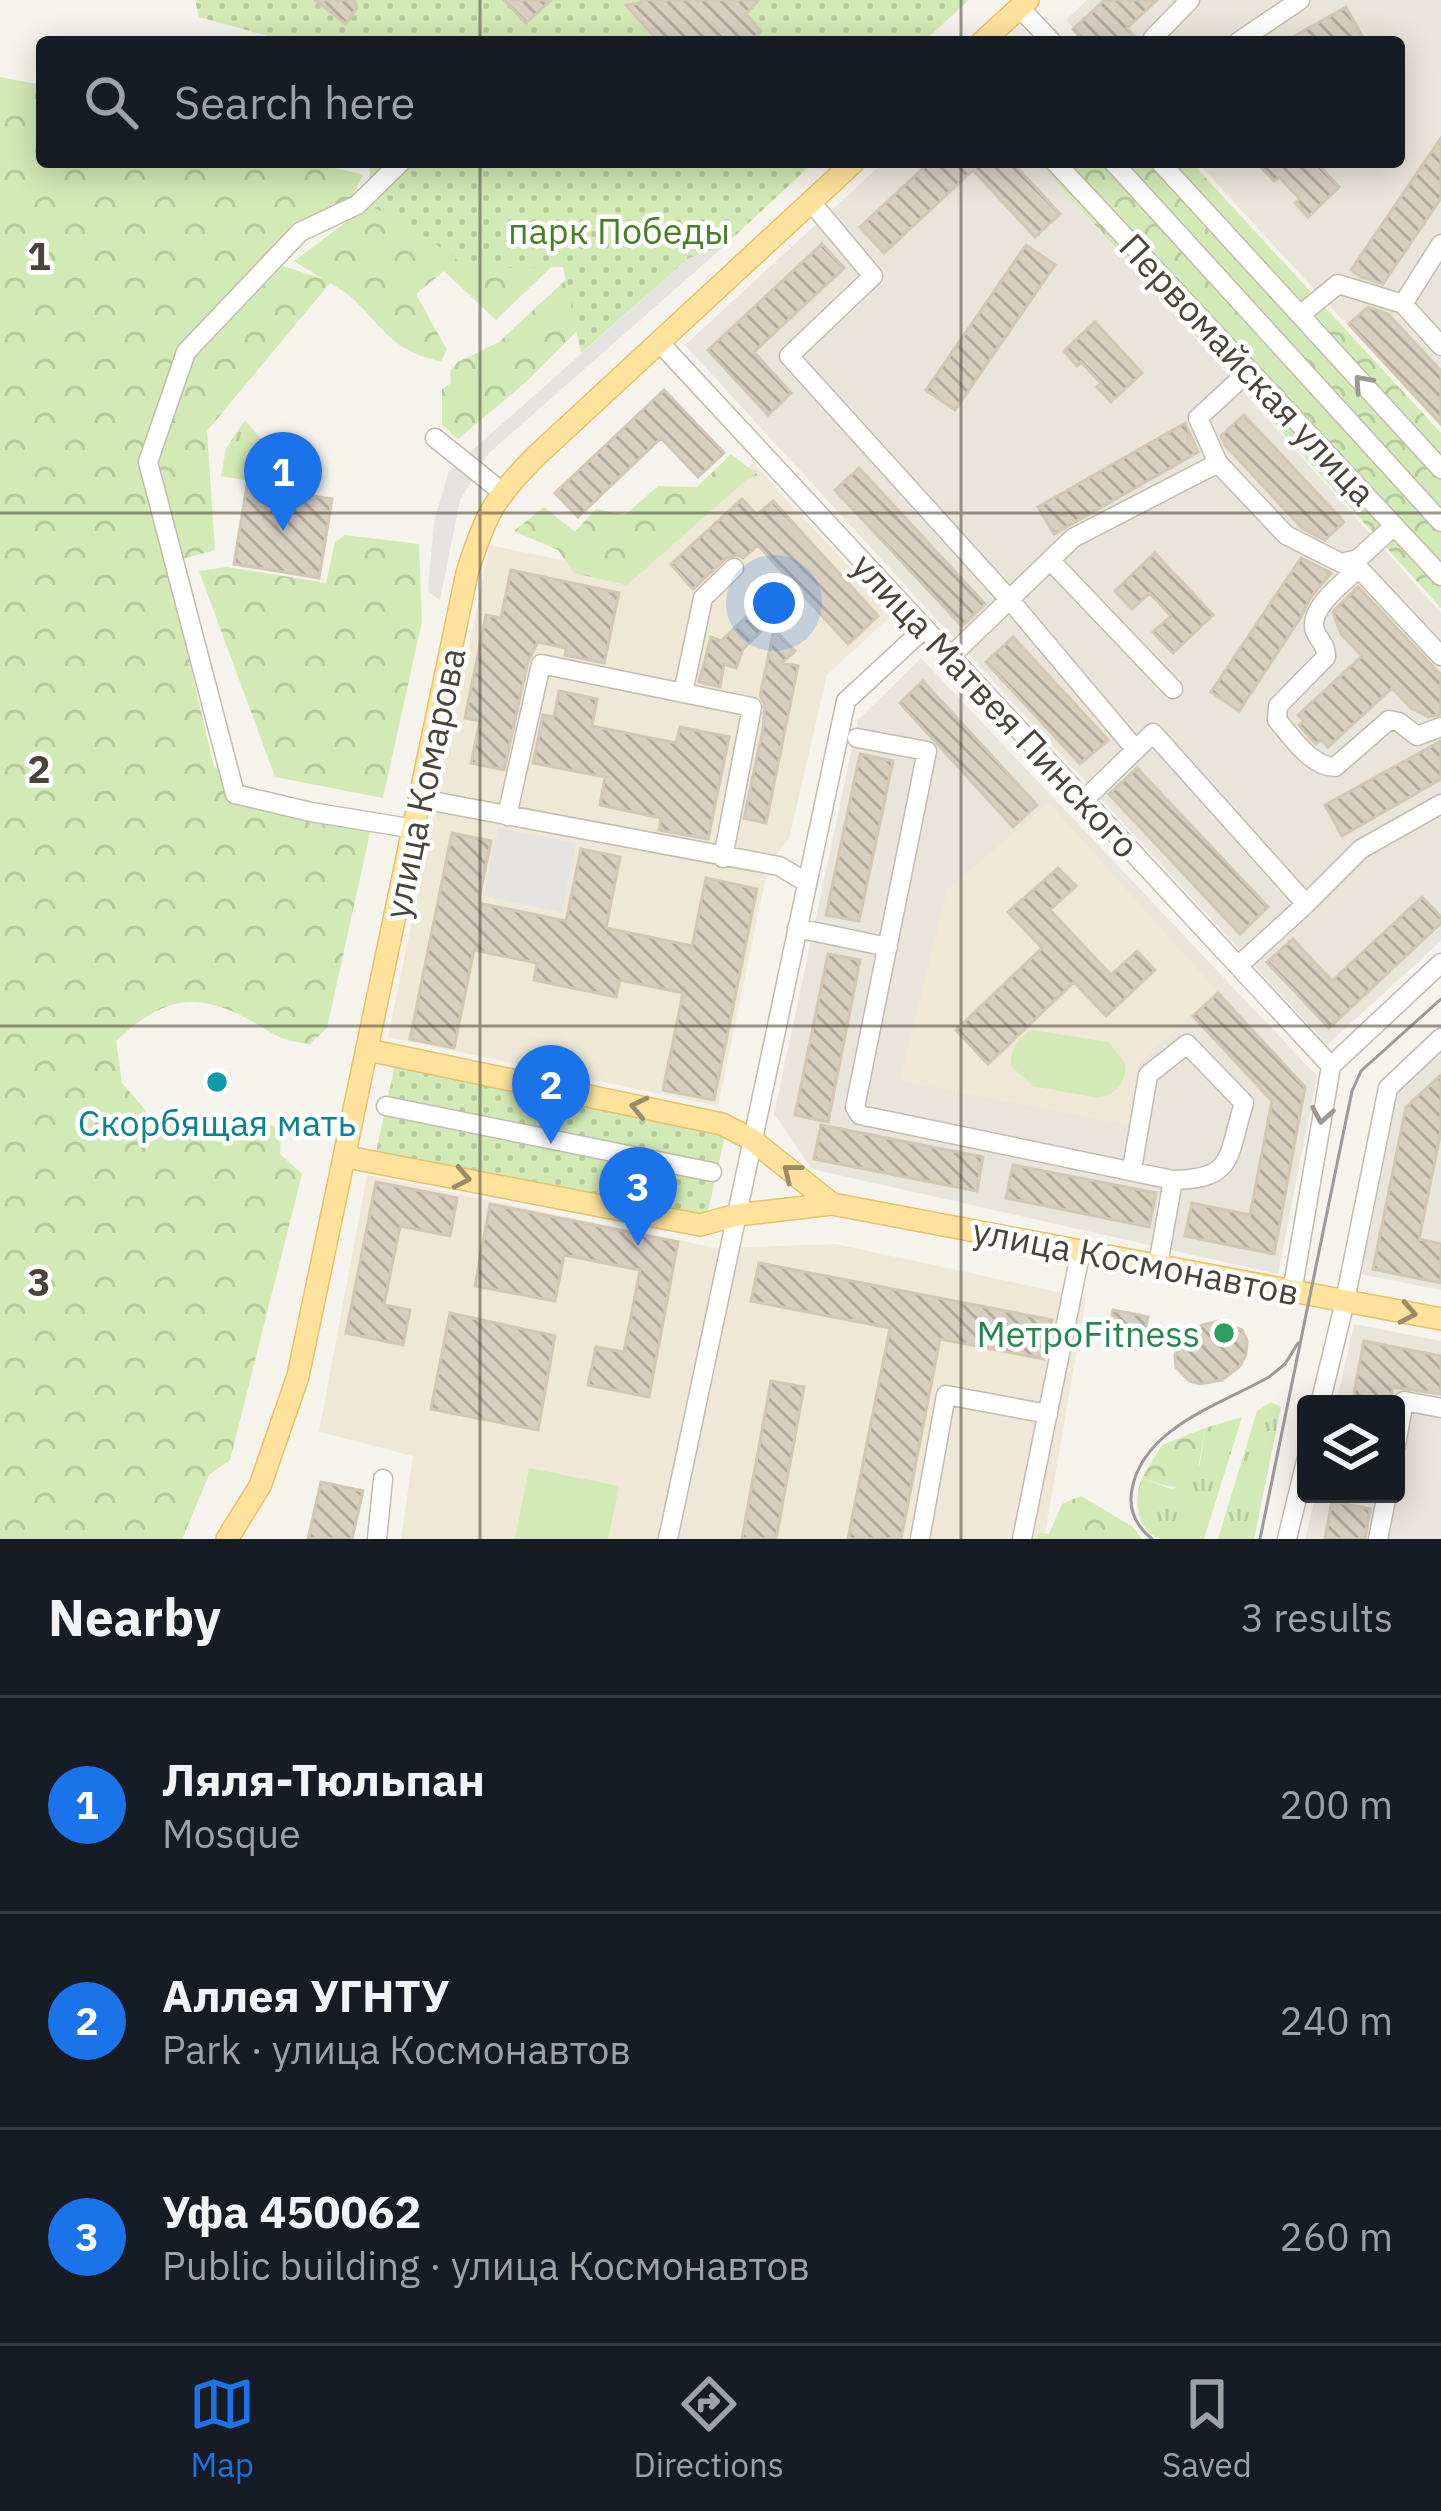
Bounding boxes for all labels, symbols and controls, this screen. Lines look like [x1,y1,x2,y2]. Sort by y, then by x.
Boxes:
search box [36,36,1405,168]
icon: search [78,69,144,135]
text: Search here [174,73,415,131]
park label: парк Победы [508,207,730,254]
street label: Первомайская улица [1110,223,1386,515]
text: 1 [27,230,51,281]
one-way arrow [1355,375,1376,396]
pin: 1 [244,432,322,531]
street label: улица Матвея Пинского [842,543,1150,867]
your location [744,573,804,633]
street label: улица Комарова [372,643,476,923]
text: 2 [27,743,51,794]
pin: 2 [512,1045,590,1144]
marker: Скорбящая мать [204,1069,230,1095]
one-way arrow [630,1095,650,1120]
place label: Скорбящая мать [78,1099,356,1146]
one-way arrow [1311,1105,1336,1125]
pin: 3 [599,1147,677,1246]
one-way arrow [452,1164,472,1190]
one-way arrow [783,1165,805,1186]
street label: улица Космонавтов [969,1206,1303,1316]
text: 3 [27,1256,51,1307]
one-way arrow [1397,1299,1417,1324]
place label: МетроFitness [977,1310,1200,1357]
marker: МетроFitness [1211,1320,1237,1346]
map controls [1297,1395,1405,1503]
button: layers [1297,1395,1405,1503]
text: Nearby [48,1584,221,1650]
text: 3 results [1241,1592,1393,1643]
text: Ляля-Тюльпан [162,1750,485,1808]
text: 1 [75,1779,99,1830]
text: 200 m [1280,1779,1393,1830]
text: Mosque [162,1808,301,1859]
text: Аллея УГНТУ [162,1966,450,2024]
text: 2 [75,1995,99,2046]
text: 240 m [1280,1995,1393,2046]
text: Park · улица Космонавтов [162,2024,631,2075]
text: Уфа 450062 [162,2182,421,2240]
text: 3 [75,2211,99,2262]
text: 260 m [1280,2211,1393,2262]
text: Public building · улица Космонавтов [162,2240,810,2291]
tab: Map [189,2371,255,2486]
tab: Directions [634,2371,784,2486]
tab: Saved [1162,2371,1252,2486]

